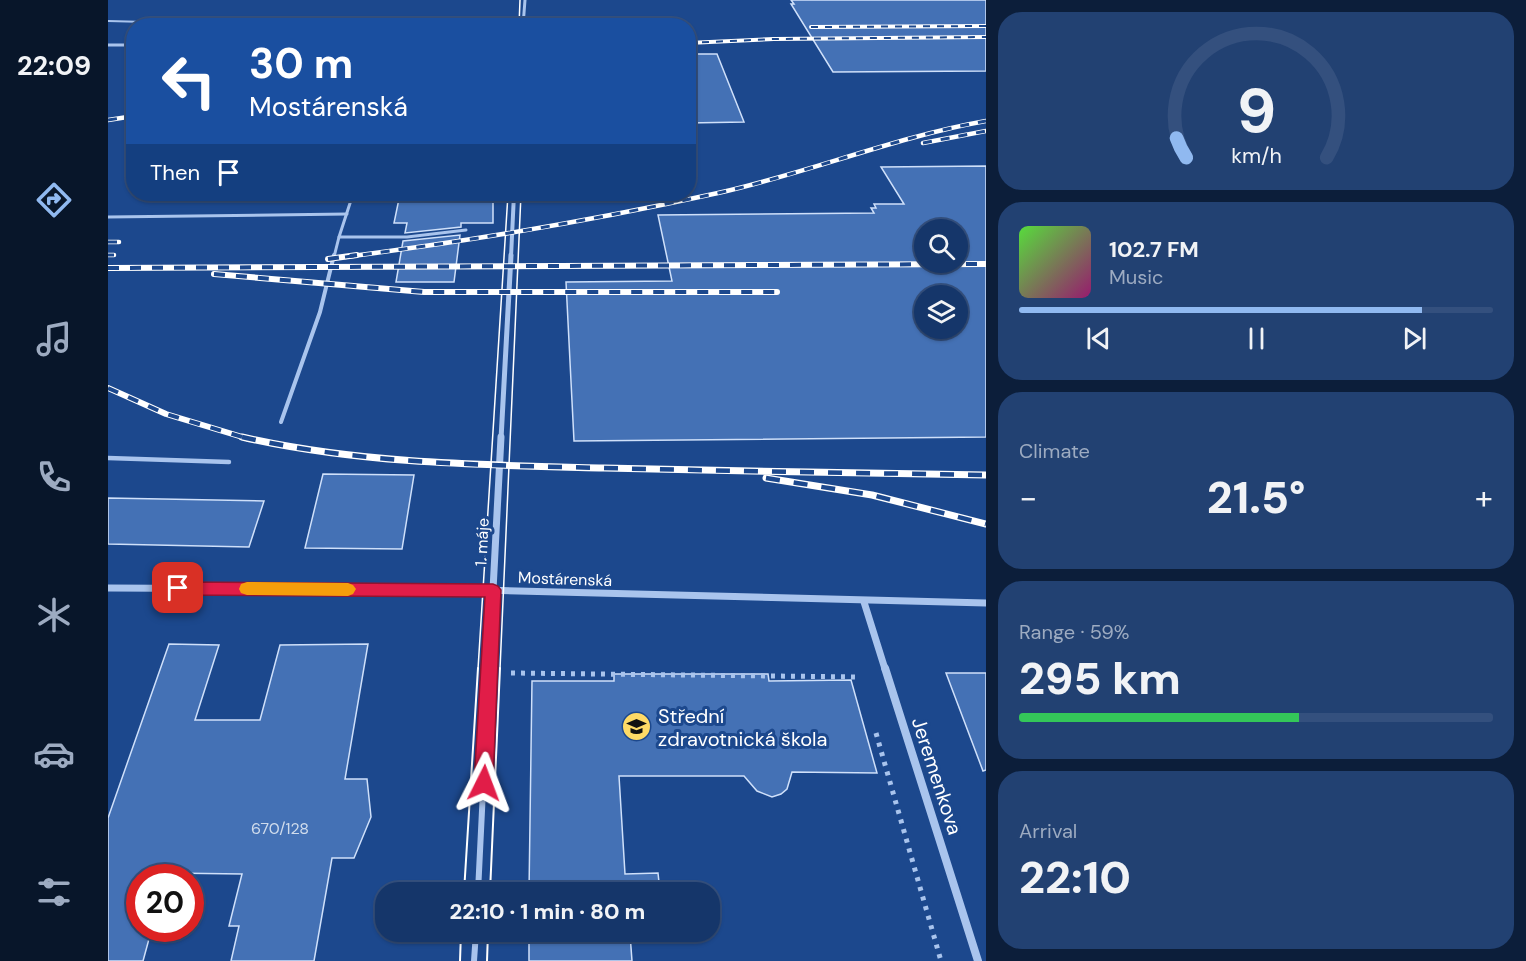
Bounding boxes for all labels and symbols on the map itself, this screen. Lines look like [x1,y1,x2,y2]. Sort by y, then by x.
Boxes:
street label: 1. máje [470,517,494,567]
pin [152,562,203,613]
street label: Mostárenská [518,567,612,591]
place label: Střední zdravotnická škola [658,703,827,752]
school or university icon: Střední zdravotnická škola [621,711,653,743]
street label: Jeremenkova [906,714,968,838]
position arrow [452,751,516,815]
house number: 670/128 [251,818,309,839]
speed limit sign: 20 [126,864,204,942]

